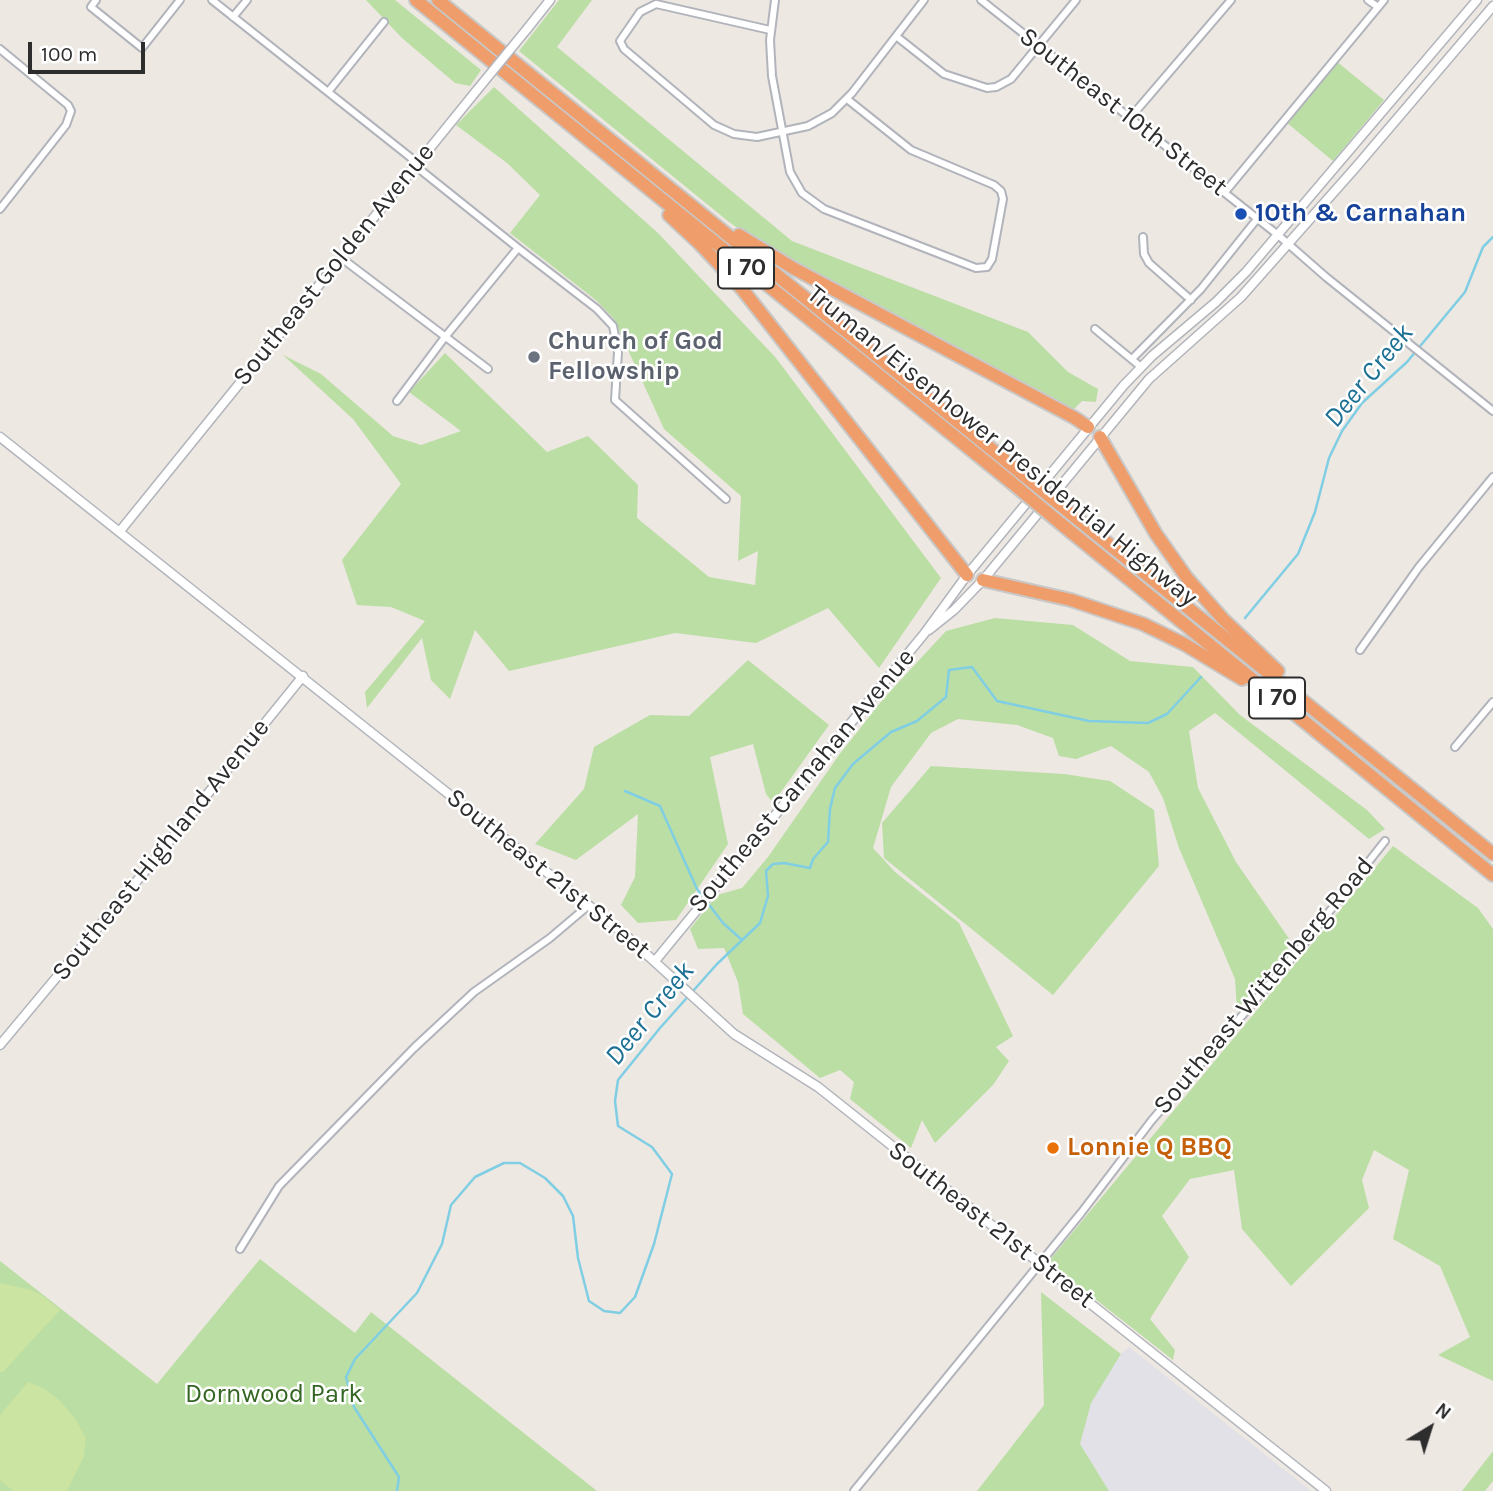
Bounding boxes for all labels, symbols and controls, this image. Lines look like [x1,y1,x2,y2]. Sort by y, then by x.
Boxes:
street label: Southeast 10th Street [1013,21,1233,203]
scale bar [32,28,149,72]
text: 100 m [41,42,98,66]
street label: Southeast Golden Avenue [227,138,441,392]
place label: 10th & Carnahan [1255,198,1466,230]
marker: 10th & Carnahan [1233,206,1249,222]
road number: I 70 [718,247,774,288]
street label: Truman/Eisenhower Presidential Highway [800,279,1204,613]
water label: Deer Creek [1317,317,1421,435]
place label: Church of God Fellowship [548,326,723,388]
marker: Church of God Fellowship [526,349,542,365]
street label: Southeast Carnahan Avenue [682,642,922,920]
road number: I 70 [1249,678,1305,718]
street label: Southeast Highland Avenue [46,713,276,987]
street label: Southeast 21st Street [440,782,656,966]
street label: Southeast Wittenberg Road [1147,851,1381,1121]
water label: Deer Creek [598,955,702,1073]
place label: Lonnie Q BBQ [1067,1132,1232,1164]
street label: Southeast 21st Street [882,1135,1100,1315]
marker: Lonnie Q BBQ [1045,1140,1061,1156]
park label: Dornwood Park [185,1379,363,1411]
north arrow [1395,1393,1465,1463]
text: N [1431,1399,1455,1424]

